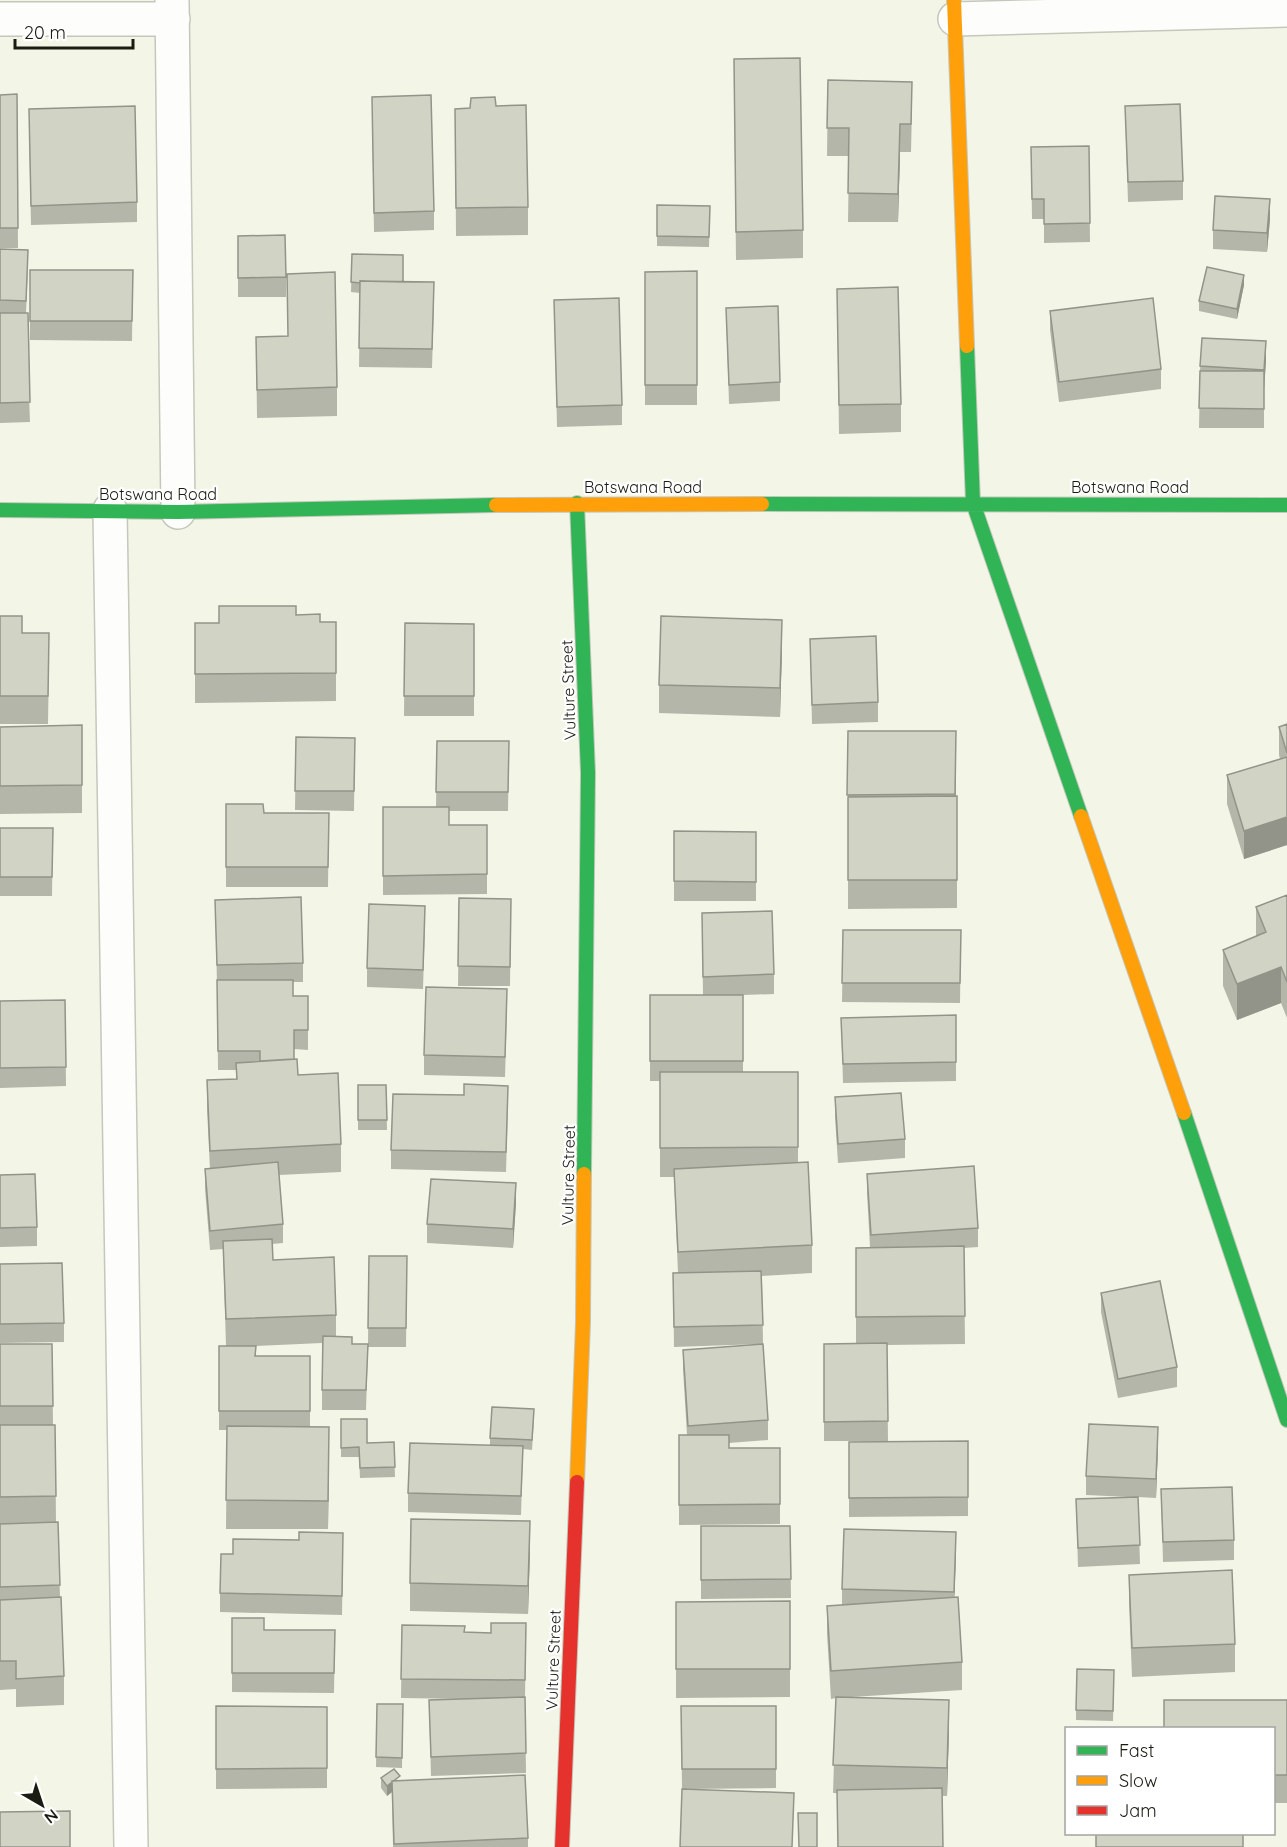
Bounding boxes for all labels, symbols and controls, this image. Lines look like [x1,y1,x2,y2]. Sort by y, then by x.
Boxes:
scale bar [15,12,134,50]
text: 20 m [24,21,66,44]
street label: Botswana Road [584,477,702,497]
street label: Botswana Road [1071,477,1189,497]
street label: Botswana Road [99,484,217,504]
street label: Vulture Street [556,639,580,741]
street label: Vulture Street [557,1124,579,1226]
street label: Vulture Street [541,1609,565,1711]
legend [1065,1727,1275,1835]
text: Fast [1119,1739,1154,1762]
text: Slow [1119,1769,1157,1792]
north arrow [12,1775,72,1835]
text: Jam [1119,1799,1157,1822]
text: N [41,1805,62,1828]

